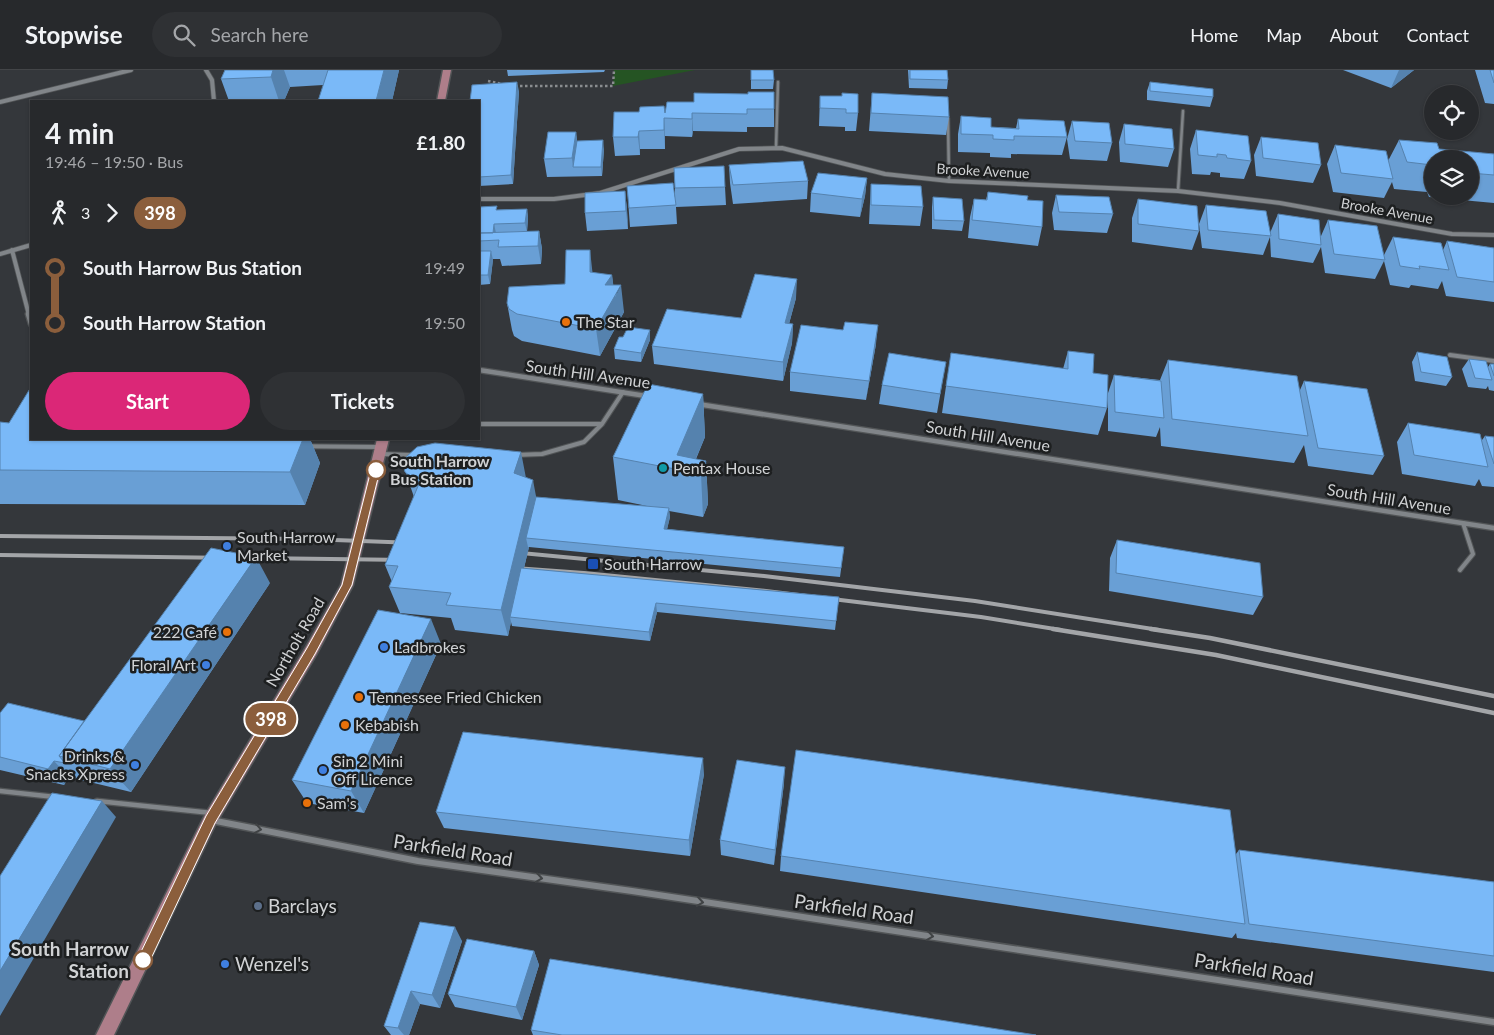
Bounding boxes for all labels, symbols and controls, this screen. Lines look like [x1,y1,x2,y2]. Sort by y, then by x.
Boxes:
search box [152,12,502,57]
text: Stopwise [25,20,122,49]
icon: search [170,21,198,49]
text: Search here [210,23,308,46]
text: Home [1190,24,1238,46]
text: Map [1266,24,1302,46]
text: About [1330,24,1379,46]
text: Contact [1407,24,1469,46]
map controls [1424,85,1479,205]
button: locate [1424,85,1479,140]
text: 4 min [45,116,114,150]
text: £1.80 [416,131,465,154]
button: layers [1424,150,1479,205]
text: 19:46 – 19:50 · Bus [45,152,183,171]
street label: Brooke Avenue [936,160,1030,181]
street label: Brooke Avenue [1340,194,1434,227]
icon: walk [45,199,73,227]
icon: forward [98,199,126,227]
text: 398 [144,202,176,224]
text: 3 [81,203,90,222]
text: South Harrow Bus Station [83,256,302,279]
text: 19:49 [424,258,465,277]
text: South Harrow Station [83,311,266,334]
place label: The Star [576,312,635,331]
text: 19:50 [424,313,465,332]
marker: The Star [560,316,572,328]
street label: South Hill Avenue [525,355,651,392]
button: Start [45,372,250,430]
button: Tickets [260,372,465,430]
street label: South Hill Avenue [925,416,1051,455]
place label: South Harrow Bus Station [390,451,490,488]
place label: Pentax House [673,458,771,477]
marker: South Harrow Bus Station [366,460,386,480]
marker: Pentax House [657,462,669,474]
street label: South Hill Avenue [1326,479,1452,518]
place label: South Harrow Market [237,527,336,564]
marker: South Harrow Market [221,540,233,552]
place label: South Harrow [604,554,703,573]
marker: South Harrow [586,557,600,571]
street label: Northolt Road [261,594,328,690]
place label: 222 Café [153,622,217,641]
marker: 222 Café [221,626,233,638]
place label: Ladbrokes [394,637,466,656]
marker: Ladbrokes [378,641,390,653]
place label: Floral Art [131,655,196,674]
marker: Floral Art [200,659,212,671]
place label: Tennessee Fried Chicken [369,687,542,706]
marker: Tennessee Fried Chicken [353,691,365,703]
line badge: 398 [242,703,300,735]
text: 398 [255,708,287,730]
place label: Kebabish [355,715,419,734]
marker: Kebabish [339,719,351,731]
place label: Drinks & Snacks Xpress [26,746,126,783]
place label: Sin 2 Mini Off Licence [333,751,413,788]
marker: Drinks & Snacks Xpress [129,759,141,771]
marker: Sin 2 Mini Off Licence [317,764,329,776]
place label: Sam's [317,793,357,812]
marker: Sam's [301,797,313,809]
one-way arrow [254,824,263,834]
street label: Parkfield Road [392,829,514,870]
one-way arrow [535,872,543,883]
street label: Parkfield Road [793,889,915,928]
place label: Barclays [268,894,337,917]
one-way arrow [695,896,704,906]
marker: Barclays [252,900,264,912]
one-way arrow [925,930,934,940]
place label: South Harrow Station [11,937,130,982]
street label: Parkfield Road [1193,948,1315,989]
marker: South Harrow Station [133,950,153,970]
place label: Wenzel's [235,952,309,975]
marker: Wenzel's [219,958,231,970]

